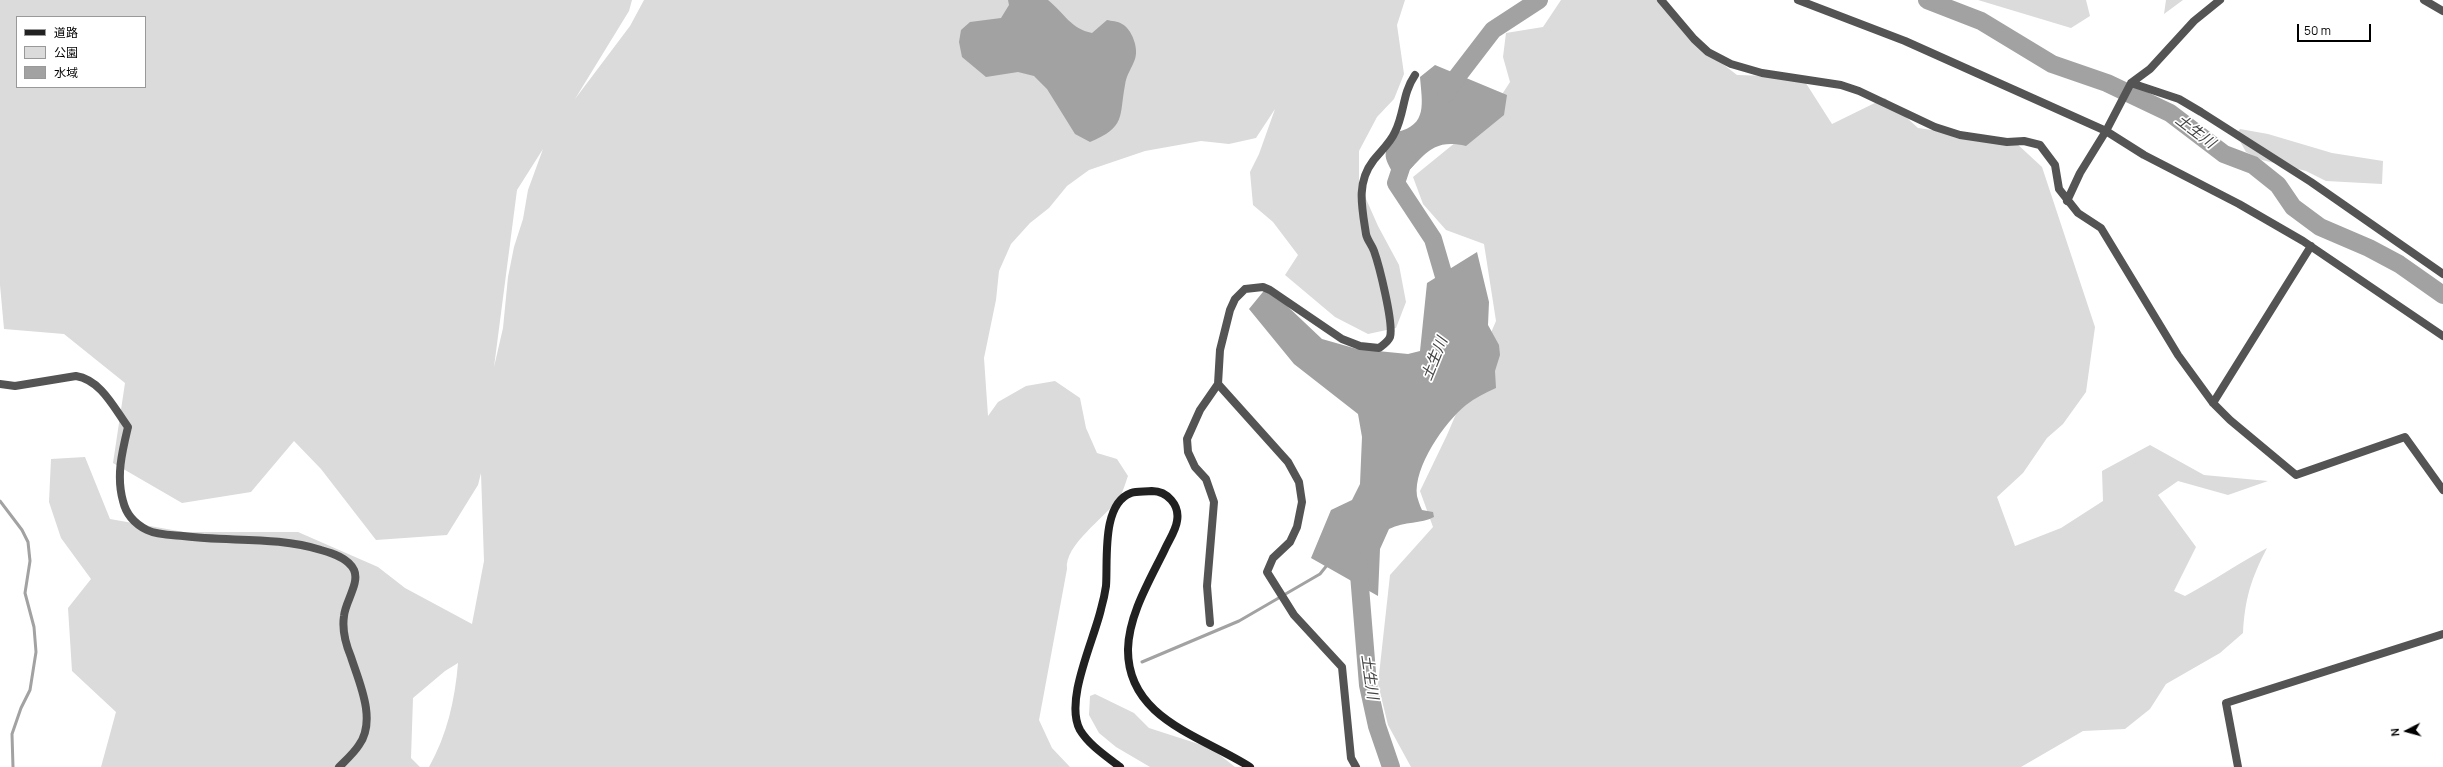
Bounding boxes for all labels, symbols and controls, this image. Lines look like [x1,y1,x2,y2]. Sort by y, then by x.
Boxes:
legend [16,16,146,88]
scale bar [2299,16,2373,42]
text: 50 m [2304,22,2331,39]
text: 道路 [54,24,78,41]
text: 公園 [54,44,78,61]
text: 水域 [54,64,78,81]
water label: 土生川 [2172,111,2218,153]
water label: 土生川 [1418,335,1452,383]
water label: 土生川 [1357,653,1381,701]
north arrow [2387,711,2427,751]
text: N [2387,728,2402,737]

